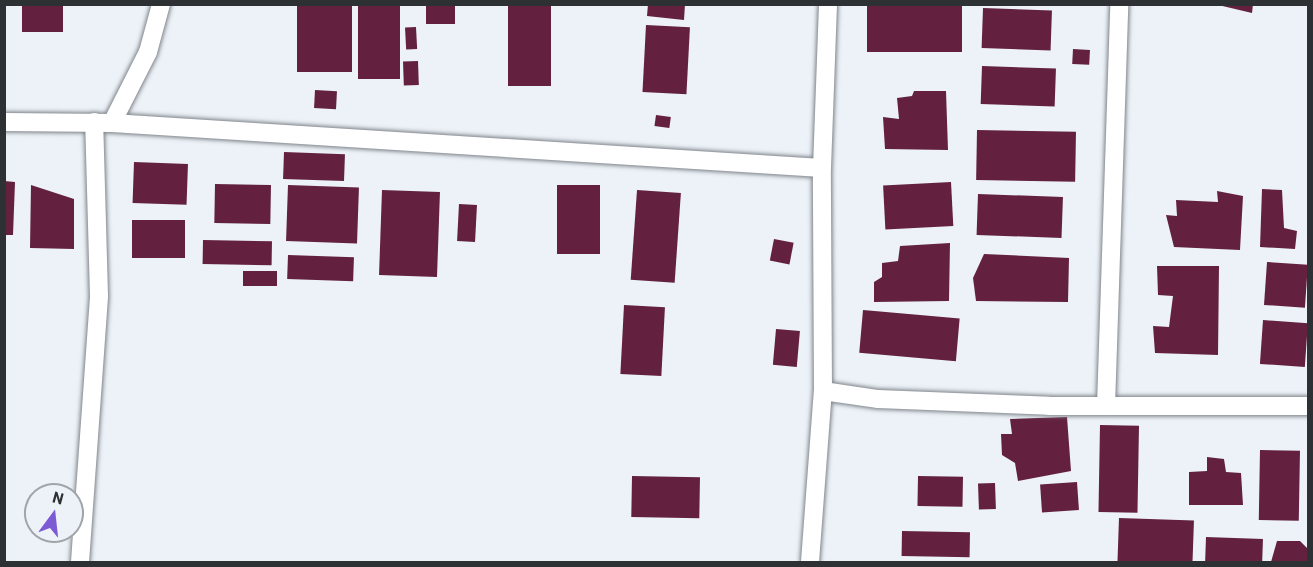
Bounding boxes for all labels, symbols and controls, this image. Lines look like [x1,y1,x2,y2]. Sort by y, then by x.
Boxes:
north arrow [24,483,84,543]
text: N [51,487,66,508]

